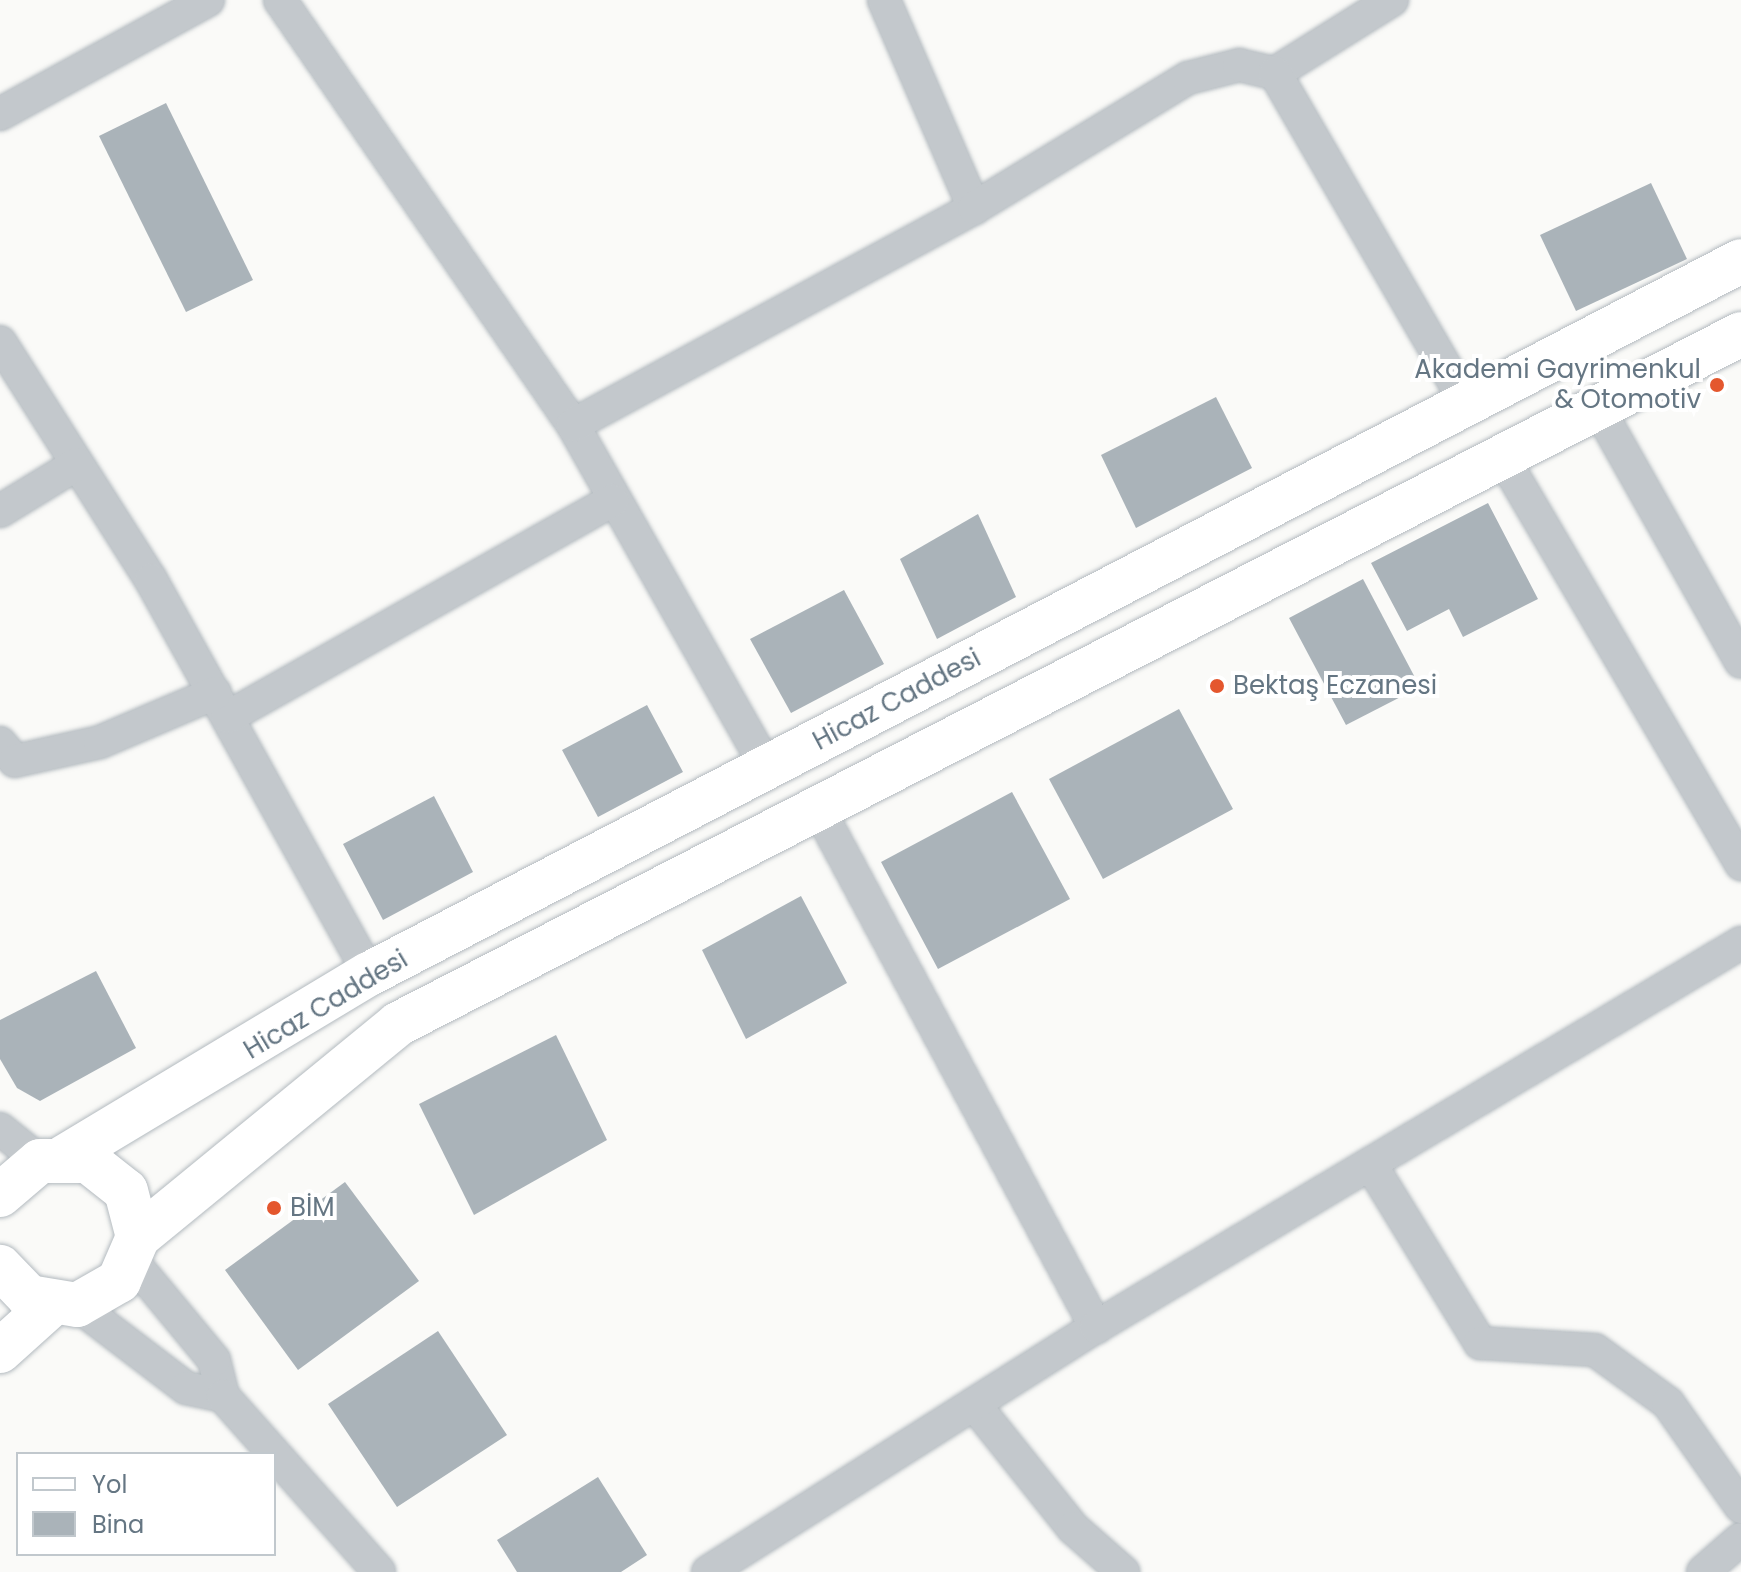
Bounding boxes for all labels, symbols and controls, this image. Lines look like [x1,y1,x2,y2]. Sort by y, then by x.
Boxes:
place label: Akademi Gayrimenkul & Otomotiv [1414,354,1701,416]
marker: Akademi Gayrimenkul & Otomotiv [1708,376,1726,394]
street label: Hicaz Caddesi [808,643,986,757]
place label: Bektaş Eczanesi [1233,670,1437,702]
marker: Bektaş Eczanesi [1208,677,1226,695]
street label: Hicaz Caddesi [239,944,413,1066]
place label: BİM [290,1192,335,1224]
marker: BİM [265,1199,283,1217]
legend [16,1452,276,1556]
text: Yol [92,1468,127,1501]
text: Bina [92,1508,144,1541]

